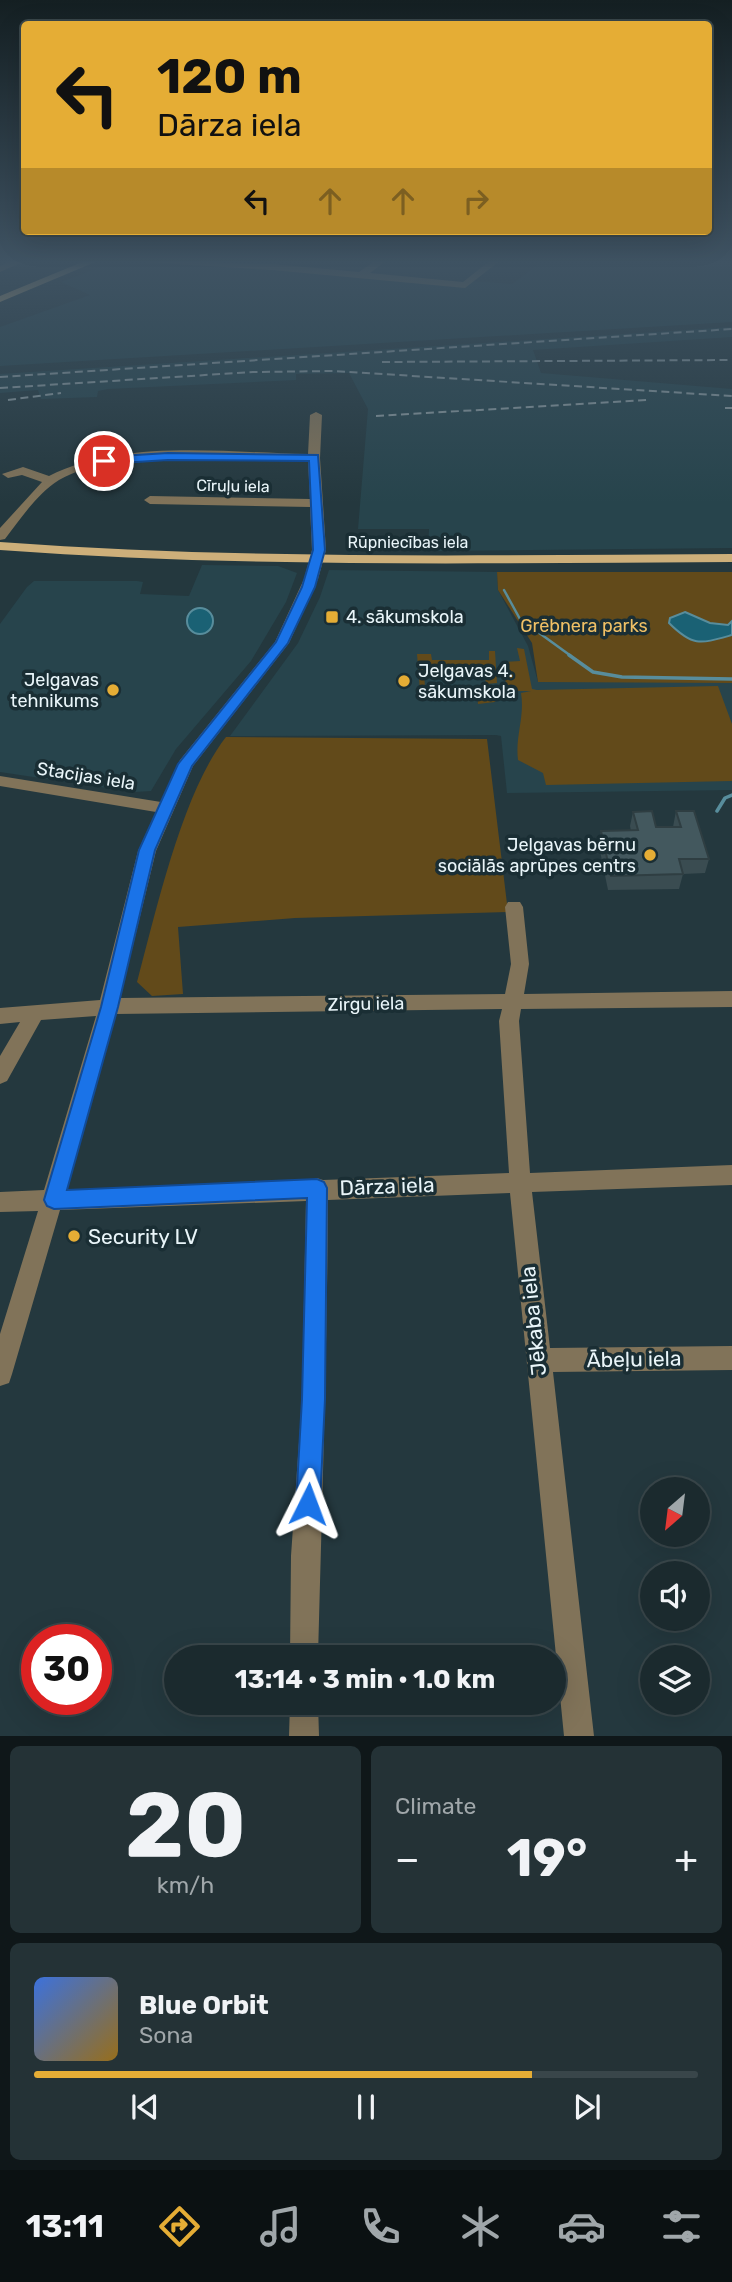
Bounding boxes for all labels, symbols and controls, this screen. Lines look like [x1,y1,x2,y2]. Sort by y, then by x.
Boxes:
text: 120 m [157,47,302,105]
icon: left [42,49,133,140]
text: Dārza iela [157,106,302,144]
icon: left [238,182,276,220]
icon: ahead [311,182,349,220]
icon: ahead [384,182,422,220]
icon: right [457,182,495,220]
pin [74,431,134,491]
icon: arrive [85,442,123,480]
street label: Cīruļu iela [196,476,270,496]
street label: Rūpniecības iela [348,533,468,552]
place label: 4. sākumskola [346,606,464,628]
marker: 4. sākumskola [324,609,340,625]
park label: Grēbnera parks [520,615,648,637]
place label: Jelgavas 4. sākumskola [418,660,516,703]
place label: Jelgavas tehnikums [10,669,99,712]
marker: Jelgavas 4. sākumskola [396,673,412,689]
marker: Jelgavas tehnikums [105,682,121,698]
street label: Stacijas iela [35,757,137,795]
place label: Jelgavas bērnu sociālās aprūpes centrs [438,834,636,877]
marker: Jelgavas bērnu sociālās aprūpes centrs [642,847,658,863]
street label: Zirgu iela [328,992,404,1016]
street label: Dārza iela [339,1172,435,1200]
place label: Security LV [88,1224,198,1249]
marker: Security LV [66,1228,82,1244]
street label: Jēkaba iela [515,1265,551,1377]
street label: Ābeļu iela [586,1346,682,1372]
position arrow [271,1467,345,1541]
north arrow [640,1477,710,1547]
map controls [640,1477,710,1715]
button: sound [640,1561,710,1631]
speed limit sign: 30 [21,1624,112,1715]
button: layers [640,1645,710,1715]
text: 13:14 · 3 min · 1.0 km [235,1664,495,1695]
text: 20 [125,1771,246,1879]
text: Climate [395,1792,476,1820]
text: 19° [507,1827,587,1889]
text: − [395,1836,420,1882]
text: + [674,1836,698,1882]
text: km/h [157,1871,214,1899]
text: Blue Orbit [139,1990,269,2021]
text: Sona [139,2021,193,2049]
icon: previous [126,2088,164,2126]
icon: pause [347,2088,385,2126]
icon: next [568,2088,606,2126]
icon: directions [155,2202,204,2251]
icon: music [256,2202,305,2251]
icon: phone [356,2202,405,2251]
icon: climate [456,2202,505,2251]
icon: car [557,2202,606,2251]
icon: filters [657,2202,706,2251]
text: 13:11 [26,2207,104,2245]

